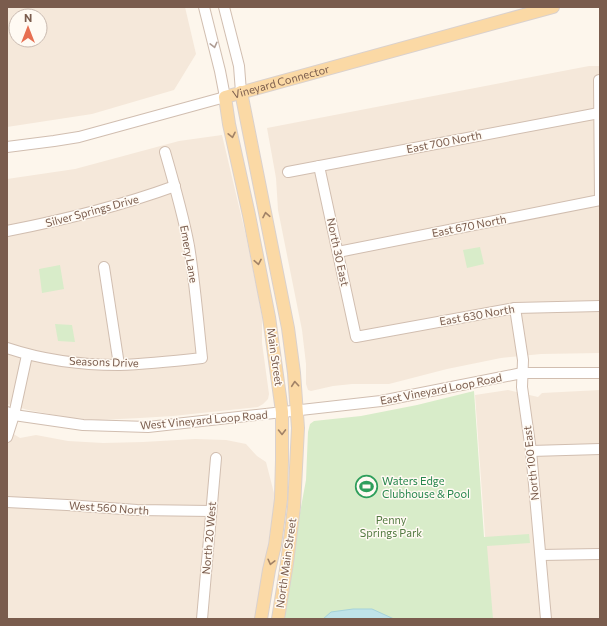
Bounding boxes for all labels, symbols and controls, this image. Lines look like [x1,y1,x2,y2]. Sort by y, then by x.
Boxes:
north arrow [8,8,48,48]
text: N [24,11,32,24]
one-way arrow [209,42,217,48]
street label: Vineyard Connector [231,62,331,101]
street label: East 700 North [405,128,483,155]
one-way arrow [227,132,235,138]
street label: Silver Springs Drive [44,192,140,229]
one-way arrow [262,212,270,218]
street label: East 670 North [431,212,507,239]
street label: North 30 East [325,217,352,288]
street label: Emery Lane [178,224,201,284]
one-way arrow [254,259,262,265]
street label: East 630 North [438,301,516,328]
street label: Main Street [265,327,286,387]
street label: Seasons Drive [69,354,139,369]
street label: East Vineyard Loop Road [379,370,503,407]
one-way arrow [291,381,300,387]
street label: West Vineyard Loop Road [140,407,268,432]
street label: North 100 East [520,425,541,501]
one-way arrow [278,429,286,435]
sports icon: Waters Edge Clubhouse & Pool [353,474,379,500]
place label: Waters Edge Clubhouse & Pool [382,474,470,500]
street label: West 560 North [69,498,149,517]
street label: North 20 West [199,500,218,575]
park label: Penny Springs Park [360,513,422,539]
street label: North Main Street [273,517,298,609]
one-way arrow [267,558,276,565]

